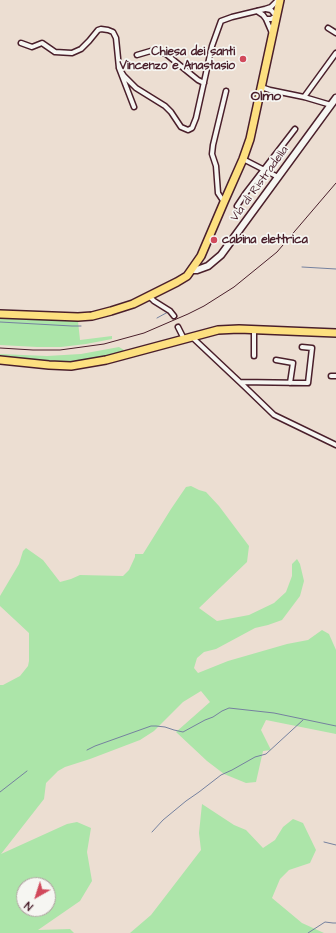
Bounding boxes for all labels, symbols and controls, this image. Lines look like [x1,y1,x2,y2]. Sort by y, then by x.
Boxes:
place label: Chiesa dei santi Vincenzo e Anastasio [119,45,235,73]
marker: Chiesa dei santi Vincenzo e Anastasio [238,54,248,64]
district label: Olmo [251,89,281,105]
street label: Via di Ristradella [228,144,292,224]
place label: cabina elettrica [222,233,308,247]
marker: cabina elettrica [209,235,219,245]
north arrow [16,877,56,917]
text: N [21,898,36,914]

